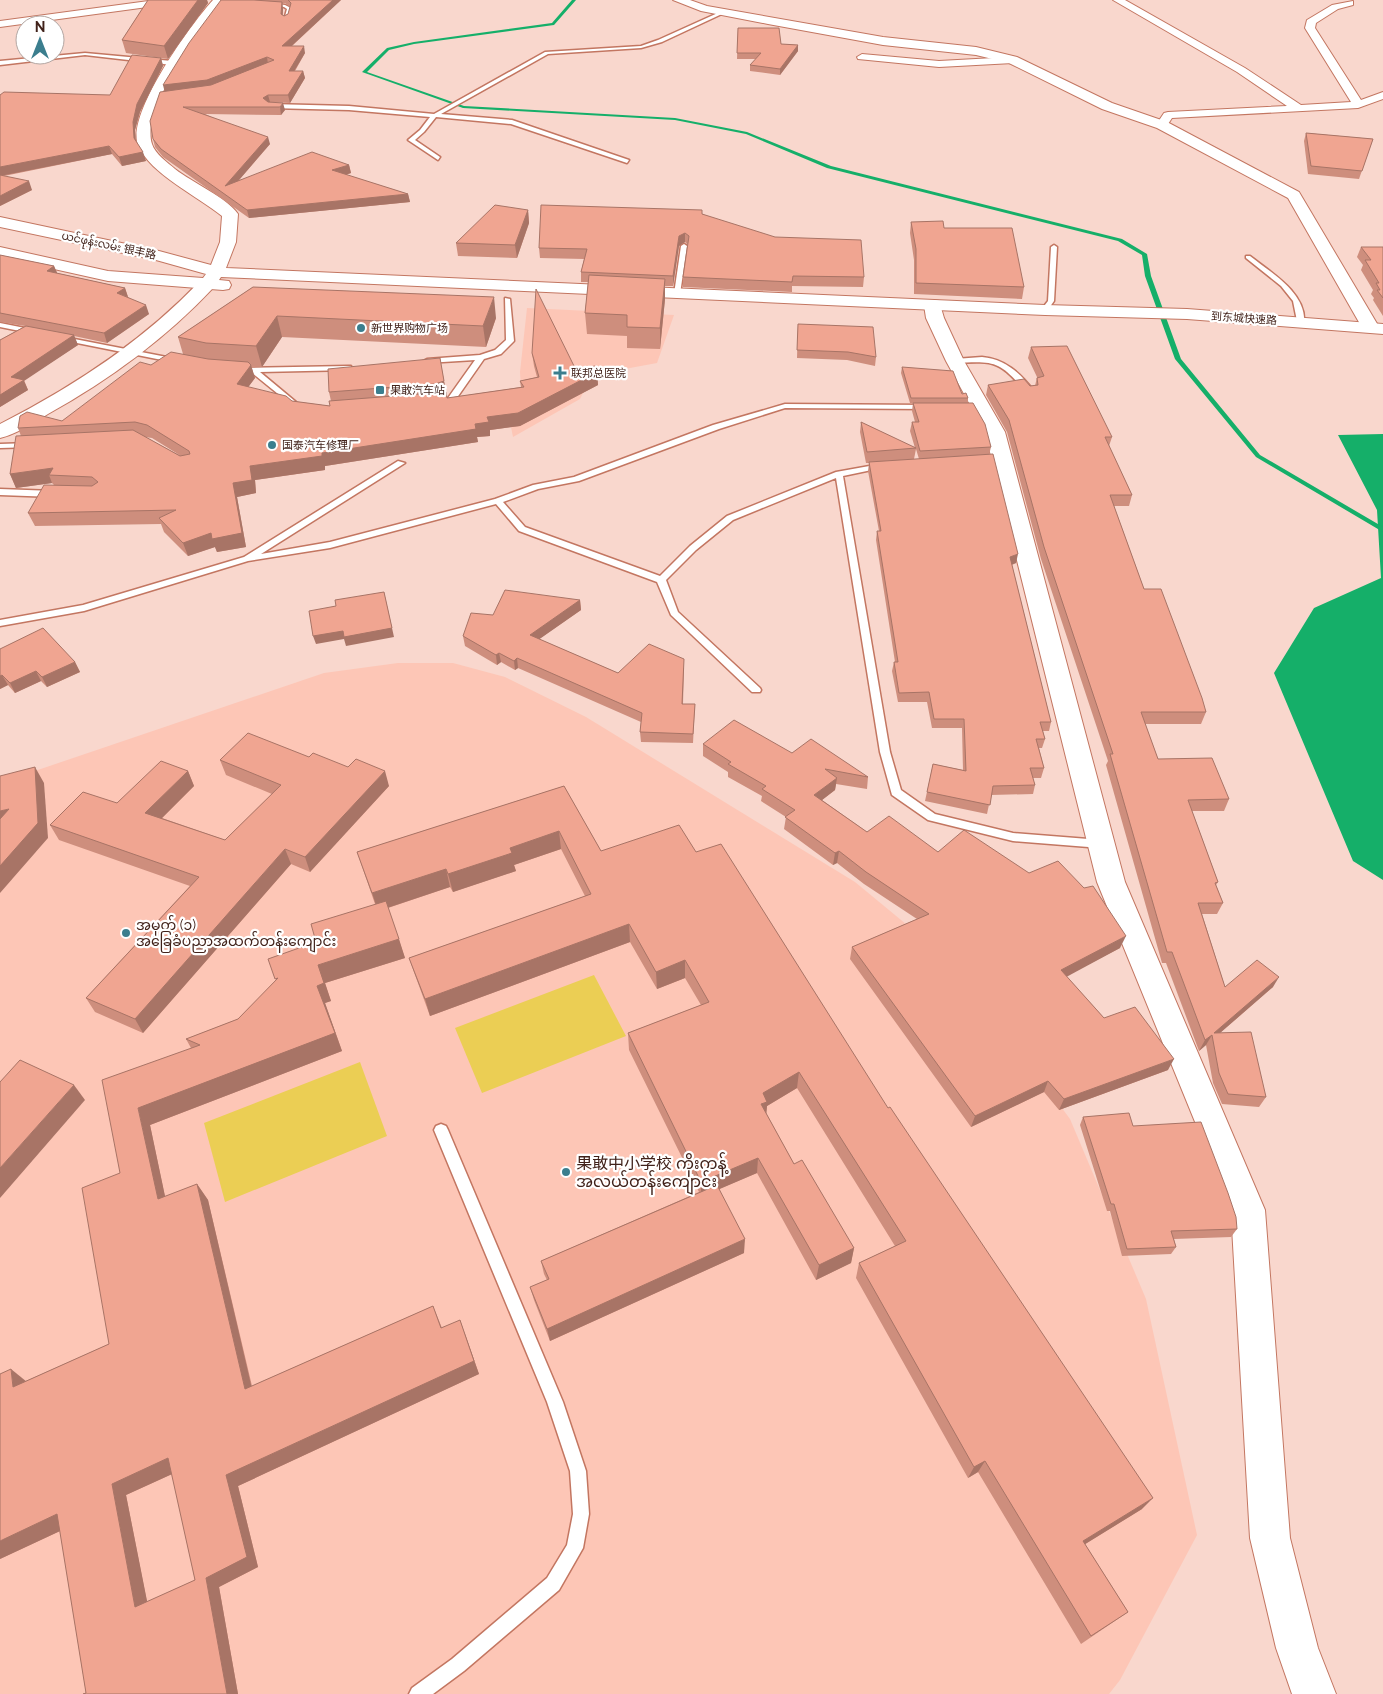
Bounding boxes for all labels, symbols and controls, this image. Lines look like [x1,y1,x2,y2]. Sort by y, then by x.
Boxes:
north arrow [15,15,65,65]
text: N [35,19,45,35]
street label: ယင်ဖုန်းလမ်း 银丰路 [60,228,158,264]
street label: 到东城快速路 [1211,310,1277,327]
marker: 新世界购物广场 [355,322,367,334]
place label: 新世界购物广场 [371,322,448,335]
marker: 联邦总医院 [553,366,567,380]
place label: 联邦总医院 [571,367,626,380]
marker: 果敢汽车站 [374,384,386,396]
place label: 果敢汽车站 [390,384,445,397]
marker: 国泰汽车修理厂 [266,439,278,451]
place label: 国泰汽车修理厂 [282,439,359,452]
place label: အမှတ် (၁) အခြေခံပညာအထက်တန်းကျောင်း [136,915,336,953]
marker: အမှတ် (၁) အခြေခံပညာအထက်တန်းကျောင်း [120,927,132,939]
place label: 果敢中小学校 ကိုးကန့် အလယ်တန်းကျောင်း [576,1152,729,1195]
marker: 果敢中小学校 ကိုးကန့် အလယ်တန်းကျောင်း [560,1166,572,1178]

